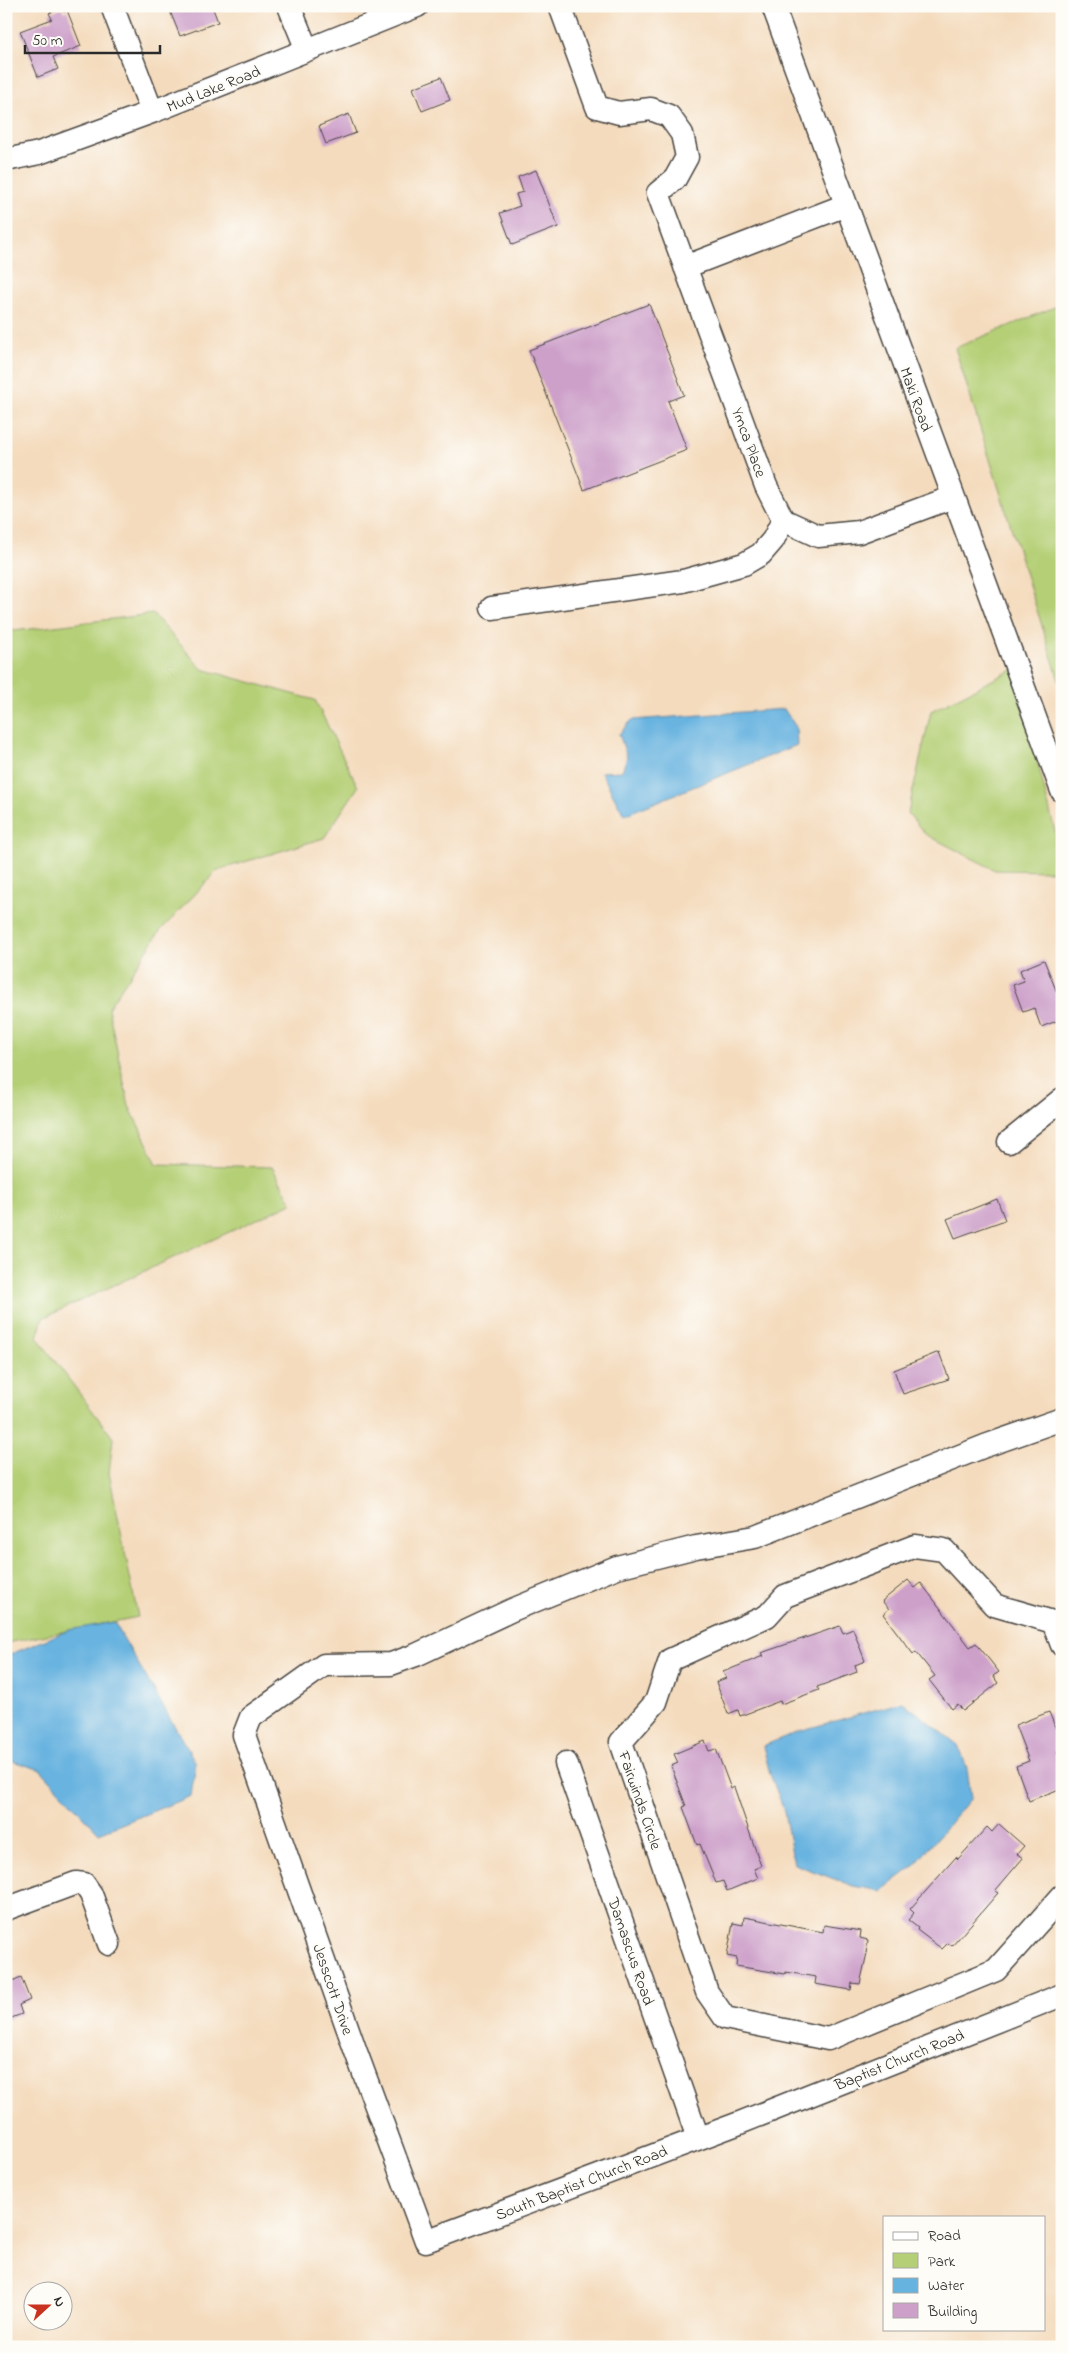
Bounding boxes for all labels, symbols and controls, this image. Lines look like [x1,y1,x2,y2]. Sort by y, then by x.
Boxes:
scale bar [25,22,160,54]
text: 50 m [32,30,63,52]
street label: Mud Lake Road [163,60,264,120]
street label: Maki Road [892,364,938,435]
street label: Ymca Place [724,404,772,482]
street label: Fairwinds Circle [611,1747,667,1854]
street label: Damascus Road [600,1893,660,2009]
street label: Jesscott Drive [305,1941,359,2039]
street label: Baptist Church Road [830,2024,968,2098]
street label: South Baptist Church Road [492,2140,671,2228]
legend [883,2216,1046,2330]
text: Road [928,2225,961,2247]
text: Park [928,2251,956,2273]
text: Water [928,2275,964,2297]
north arrow [22,2280,72,2330]
text: N [47,2294,70,2310]
text: Building [927,2301,977,2324]

